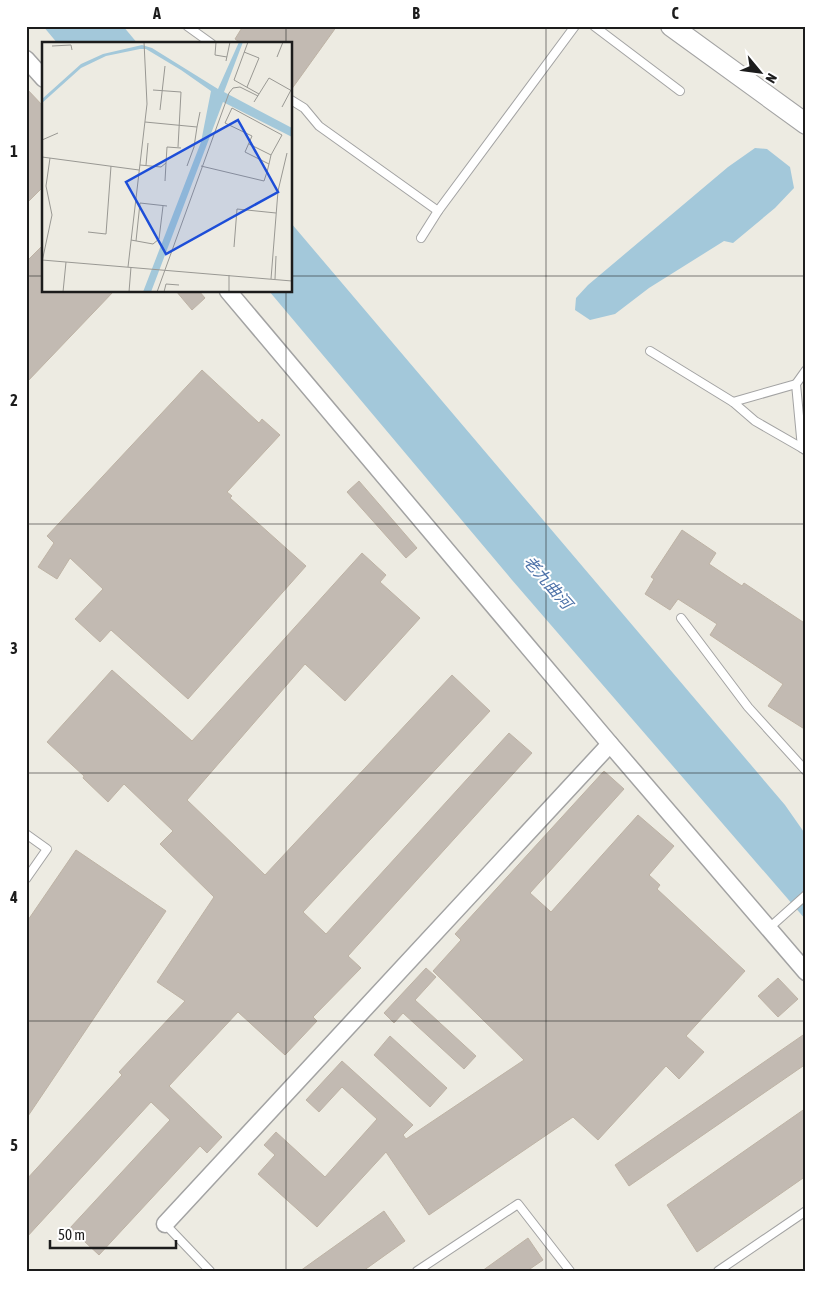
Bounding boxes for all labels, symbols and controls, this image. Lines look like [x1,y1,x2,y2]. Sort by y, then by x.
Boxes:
text: A [152,4,161,22]
text: B [412,4,420,22]
text: C [671,4,679,22]
inset map [42,42,292,292]
north arrow [734,48,784,98]
text: N [762,71,780,86]
text: 1 [10,142,18,160]
text: 2 [10,391,18,409]
water label: 老九曲河 [520,552,578,614]
text: 3 [10,639,18,657]
text: 4 [9,888,18,906]
text: 5 [10,1136,18,1154]
scale bar [50,1217,176,1249]
text: 50 m [58,1226,85,1243]

